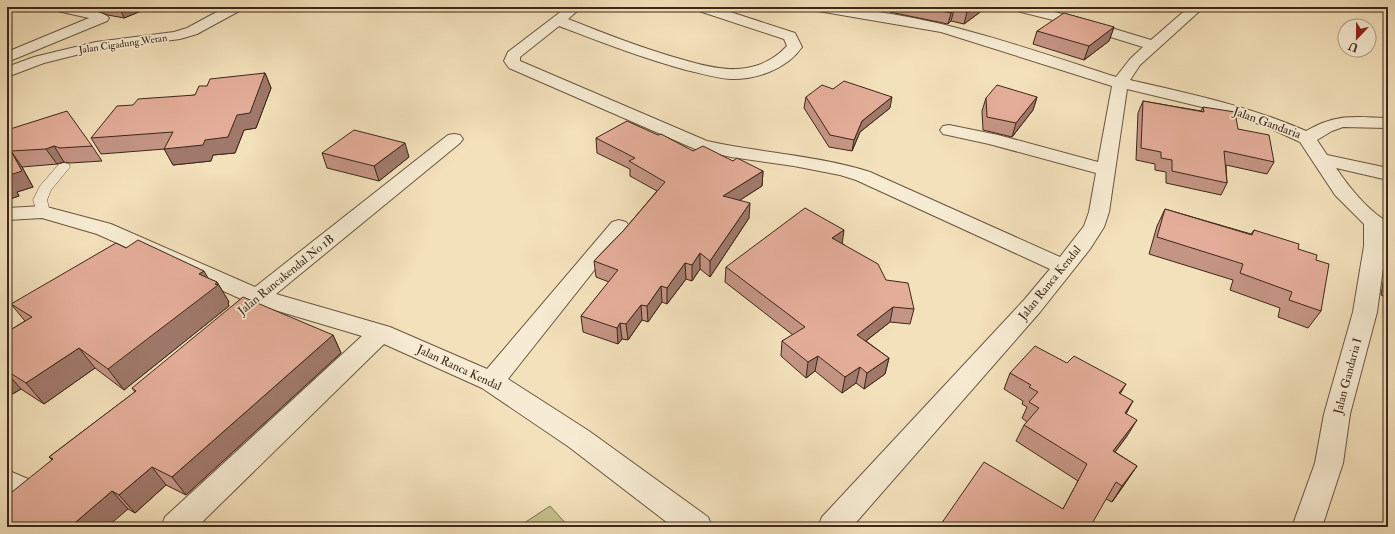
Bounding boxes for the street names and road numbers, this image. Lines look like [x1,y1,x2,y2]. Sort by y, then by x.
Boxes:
street label: Jalan Cigadung Wetan [77,32,168,57]
street label: Jalan Gandaria [1230,103,1304,143]
street label: Jalan Rancakendal No 1B [234,231,337,319]
street label: Jalan Ranca Kendal [1015,243,1085,324]
street label: Jalan Gandaria I [1330,336,1365,417]
street label: Jalan Ranca Kendal [413,341,504,394]

